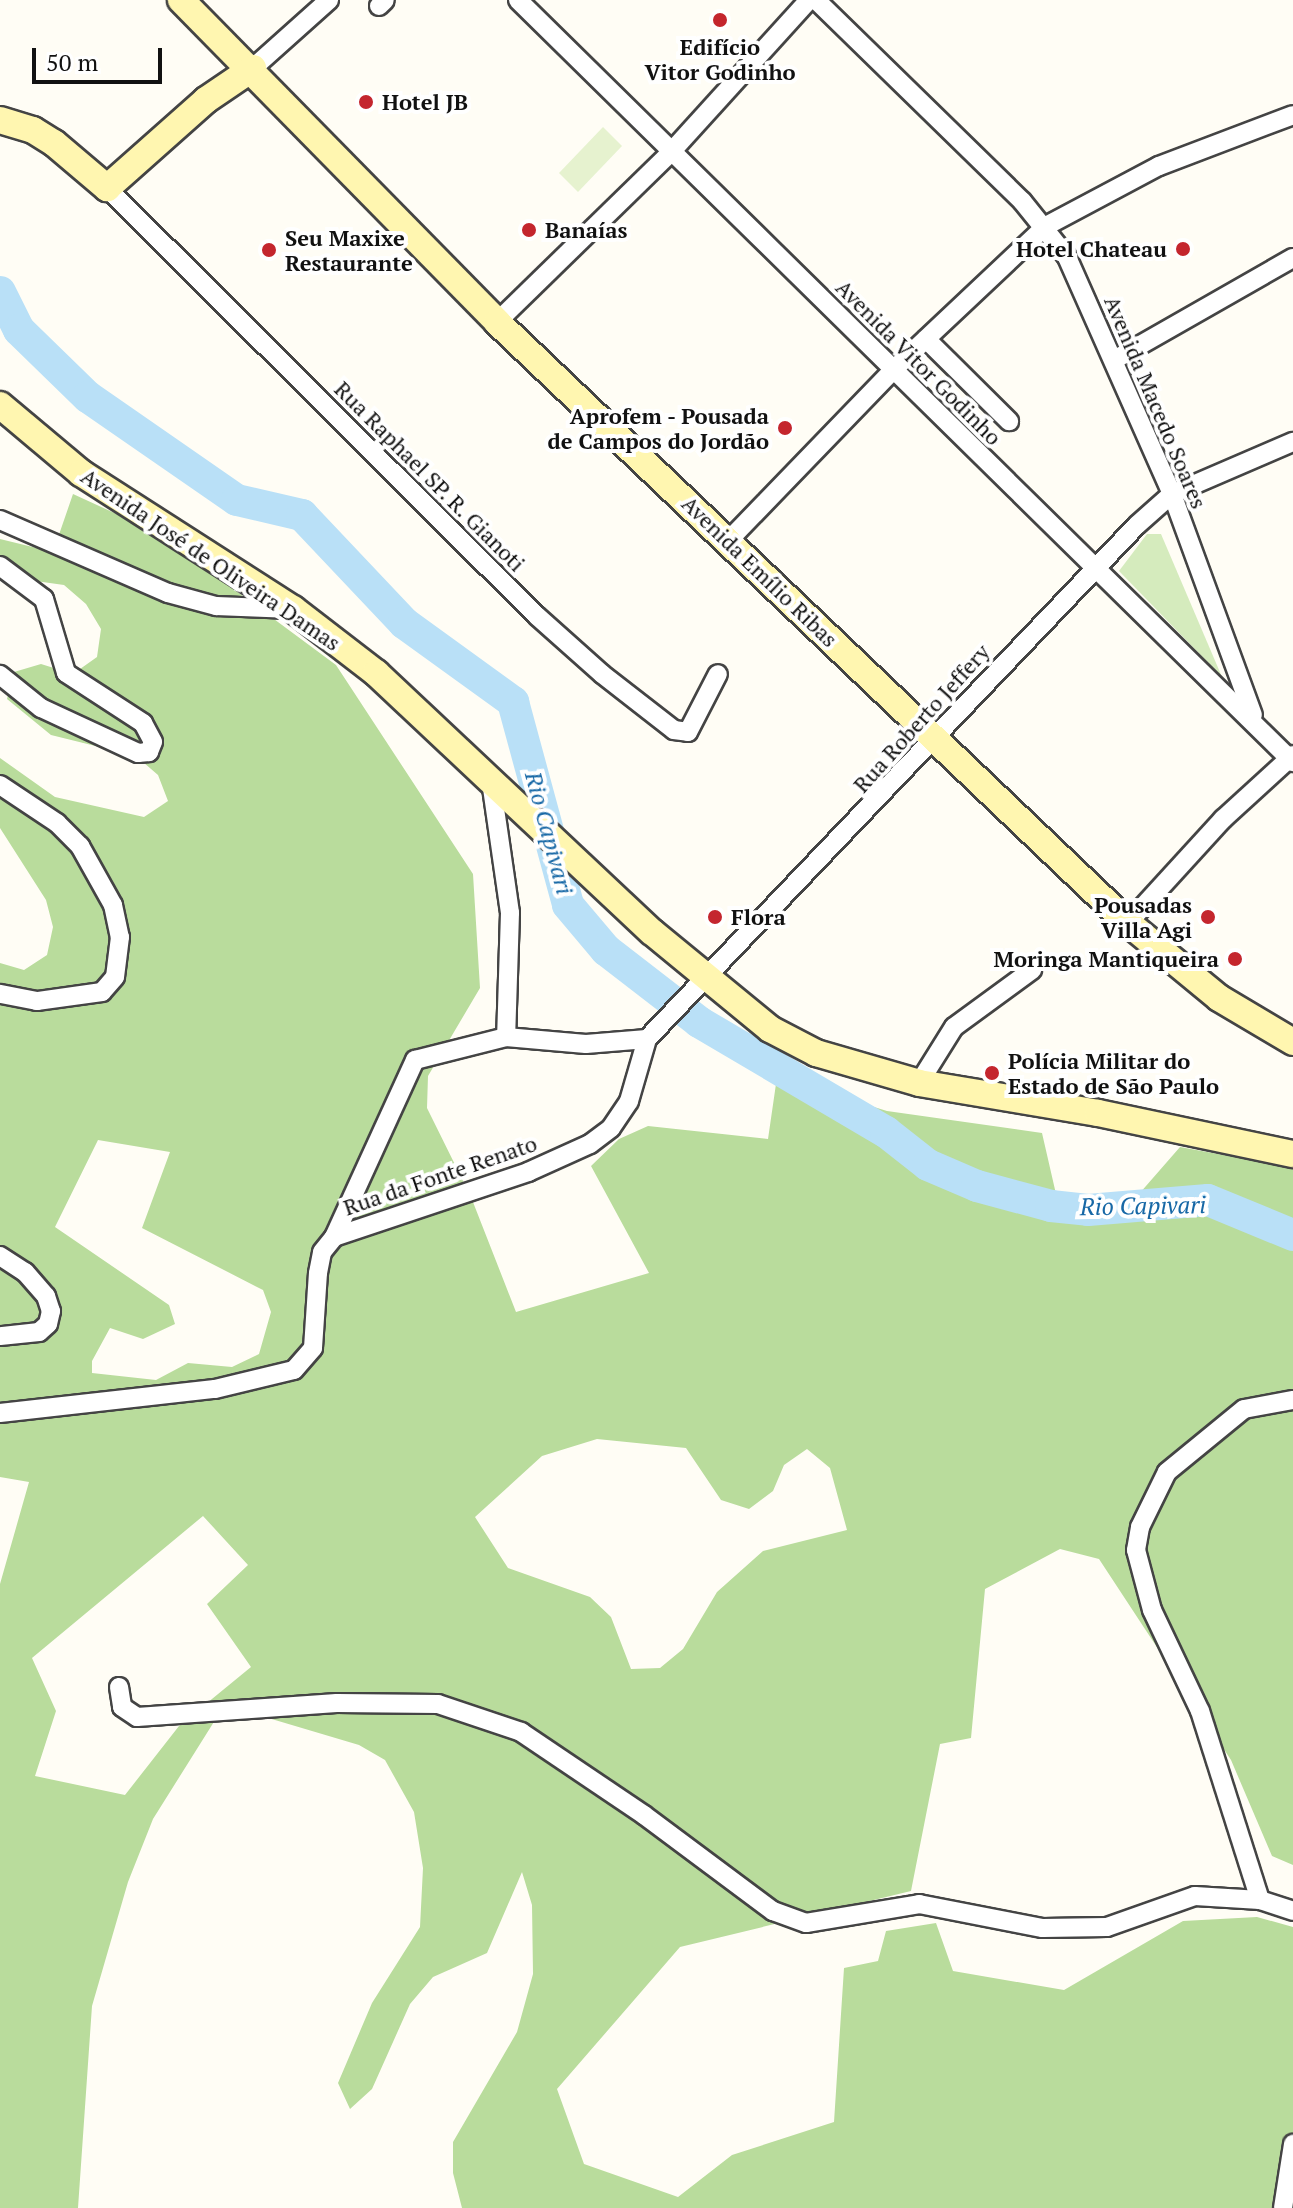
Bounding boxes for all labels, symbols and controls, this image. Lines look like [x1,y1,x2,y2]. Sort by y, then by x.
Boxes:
marker: Edifício Vitor Godinho [711,11,729,29]
scale bar [36,32,166,82]
place label: Edifício Vitor Godinho [644,33,796,84]
text: 50 m [46,46,98,78]
place label: Hotel JB [382,89,468,115]
marker: Hotel JB [357,93,375,111]
place label: Banaías [545,217,627,243]
marker: Banaías [520,221,538,239]
place label: Seu Maxixe Restaurante [285,224,413,276]
place label: Hotel Chateau [1016,236,1167,262]
marker: Hotel Chateau [1174,240,1192,258]
marker: Seu Maxixe Restaurante [260,241,278,259]
street label: Avenida Vitor Godinho [831,274,1007,450]
street label: Avenida Macedo Soares [1099,292,1213,512]
street label: Rua Raphael SP. R. Gianoti [329,375,531,577]
place label: Aprofem - Pousada de Campos do Jordão [548,402,769,454]
marker: Aprofem - Pousada de Campos do Jordão [776,419,794,437]
street label: Avenida José de Oliveira Damas [76,462,346,656]
street label: Avenida Emílio Ribas [677,490,843,652]
street label: Rua Roberto Jeffery [848,638,994,798]
water label: Rio Capivari [519,768,579,898]
place label: Pousadas Villa Agi [1094,891,1192,942]
place label: Flora [731,904,786,930]
marker: Flora [706,908,724,926]
marker: Pousadas Villa Agi [1199,908,1217,926]
place label: Moringa Mantiqueira [993,946,1219,972]
marker: Moringa Mantiqueira [1226,950,1244,968]
place label: Polícia Militar do Estado de São Paulo [1008,1047,1219,1098]
marker: Polícia Militar do Estado de São Paulo [983,1064,1001,1082]
street label: Rua da Fonte Renato [340,1130,540,1220]
water label: Rio Capivari [1080,1191,1206,1221]

